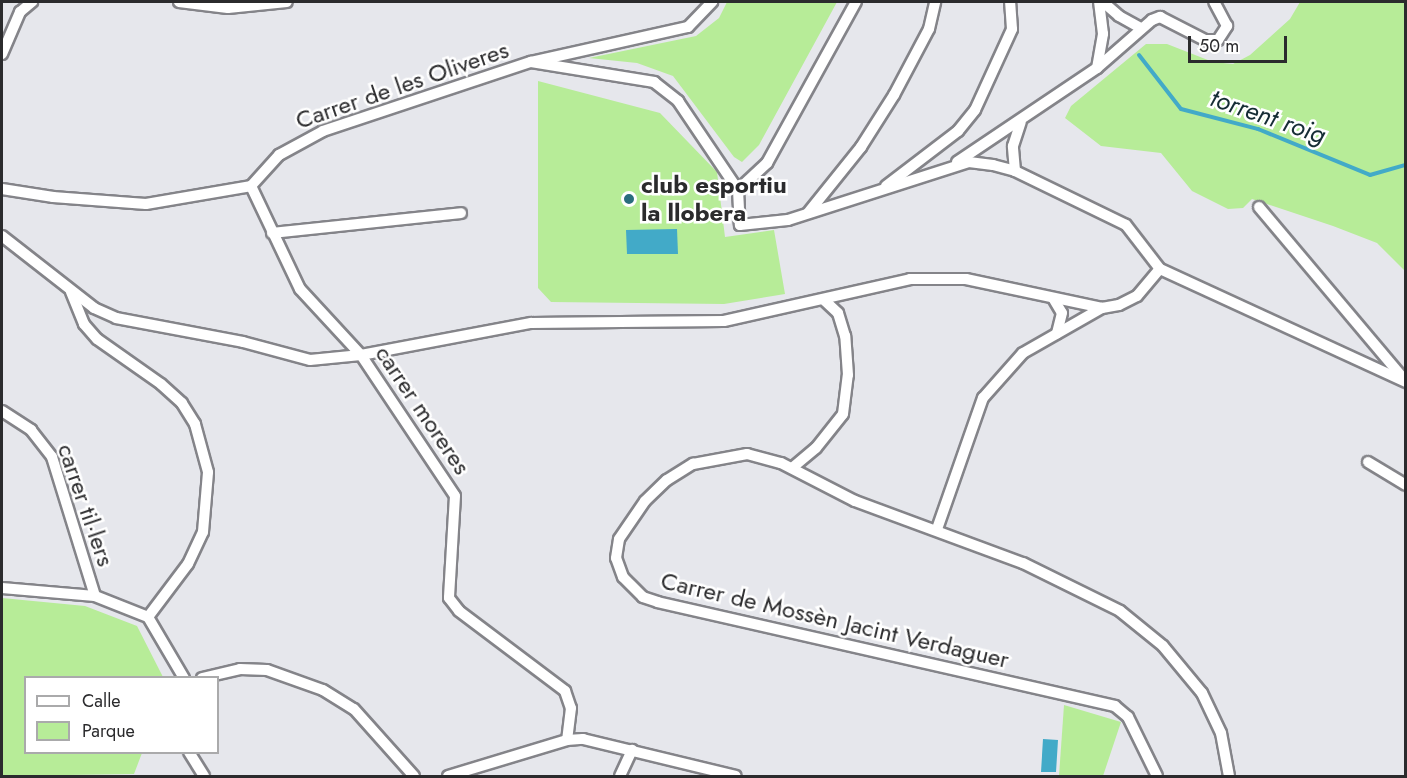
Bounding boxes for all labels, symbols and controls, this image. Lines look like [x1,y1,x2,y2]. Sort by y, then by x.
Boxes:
scale bar [1191,24,1290,62]
text: 50 m [1199,33,1239,59]
street label: Carrer de les Oliveres [292,35,512,135]
water label: torrent roig [1206,83,1330,151]
place label: club esportiu la llobera [641,171,787,227]
marker: club esportiu la llobera [622,192,636,206]
street label: carrer moreres [369,340,477,480]
street label: carrer til·lers [52,440,120,570]
street label: Carrer de Mossèn Jacint Verdaguer [658,566,1012,674]
legend [24,676,219,754]
text: Calle [82,688,121,714]
text: Parque [82,718,135,744]

